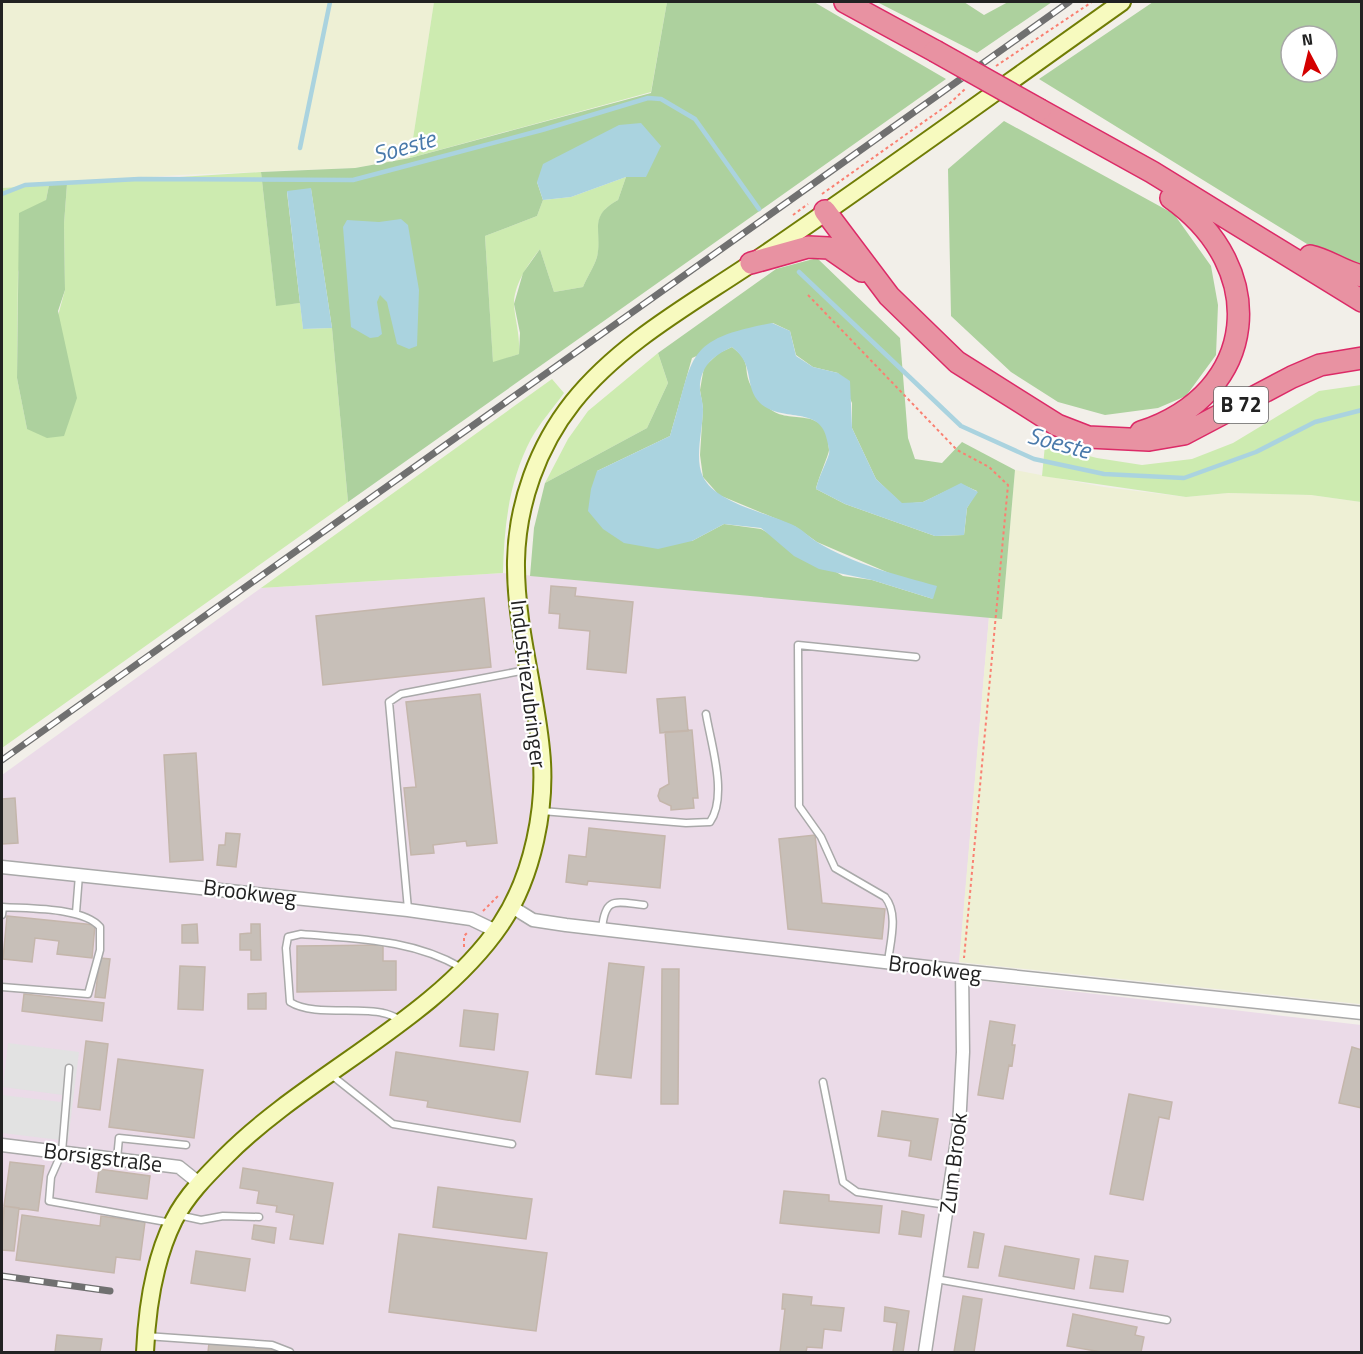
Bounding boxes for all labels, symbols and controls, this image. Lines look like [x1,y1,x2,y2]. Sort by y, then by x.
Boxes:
north arrow [1279,24,1339,84]
text: N [1300,27,1314,52]
water label: Soeste [368,119,441,172]
road number: B 72 [1214,387,1268,423]
water label: Soeste [1024,416,1097,468]
street label: Industriezubringer [502,598,556,771]
street label: Brookweg [201,869,299,915]
street label: Brookweg [886,945,984,991]
street label: Zum Brook [930,1110,976,1215]
street label: Borsigstraße [42,1133,164,1181]

